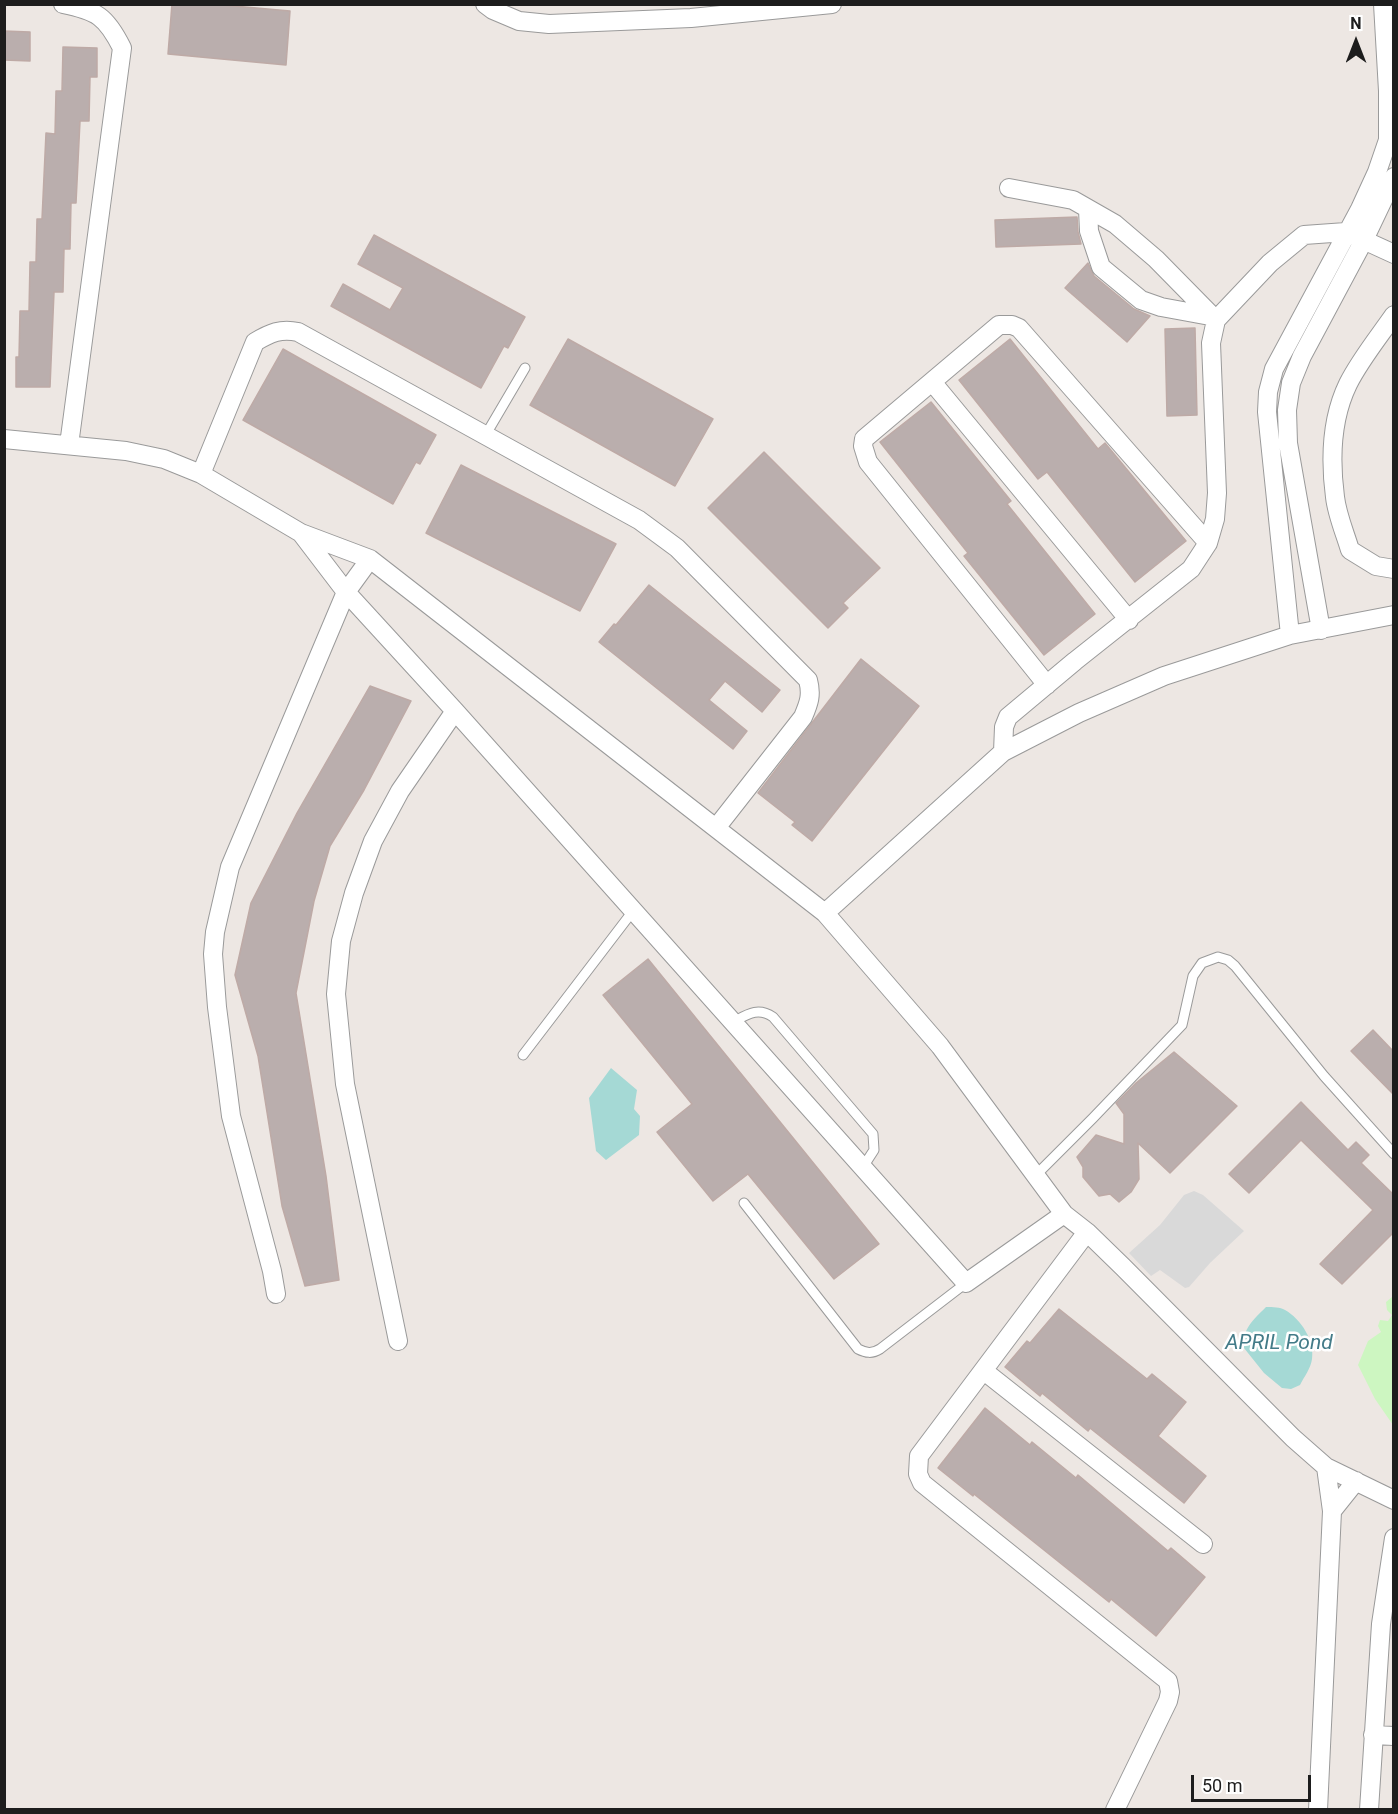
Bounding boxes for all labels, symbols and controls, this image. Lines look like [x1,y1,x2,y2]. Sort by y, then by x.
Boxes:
north arrow [1326,12,1386,72]
text: N [1350,14,1362,33]
water label: APRIL Pond [1225,1331,1333,1357]
scale bar [1194,1763,1314,1801]
text: 50 m [1202,1775,1242,1796]

